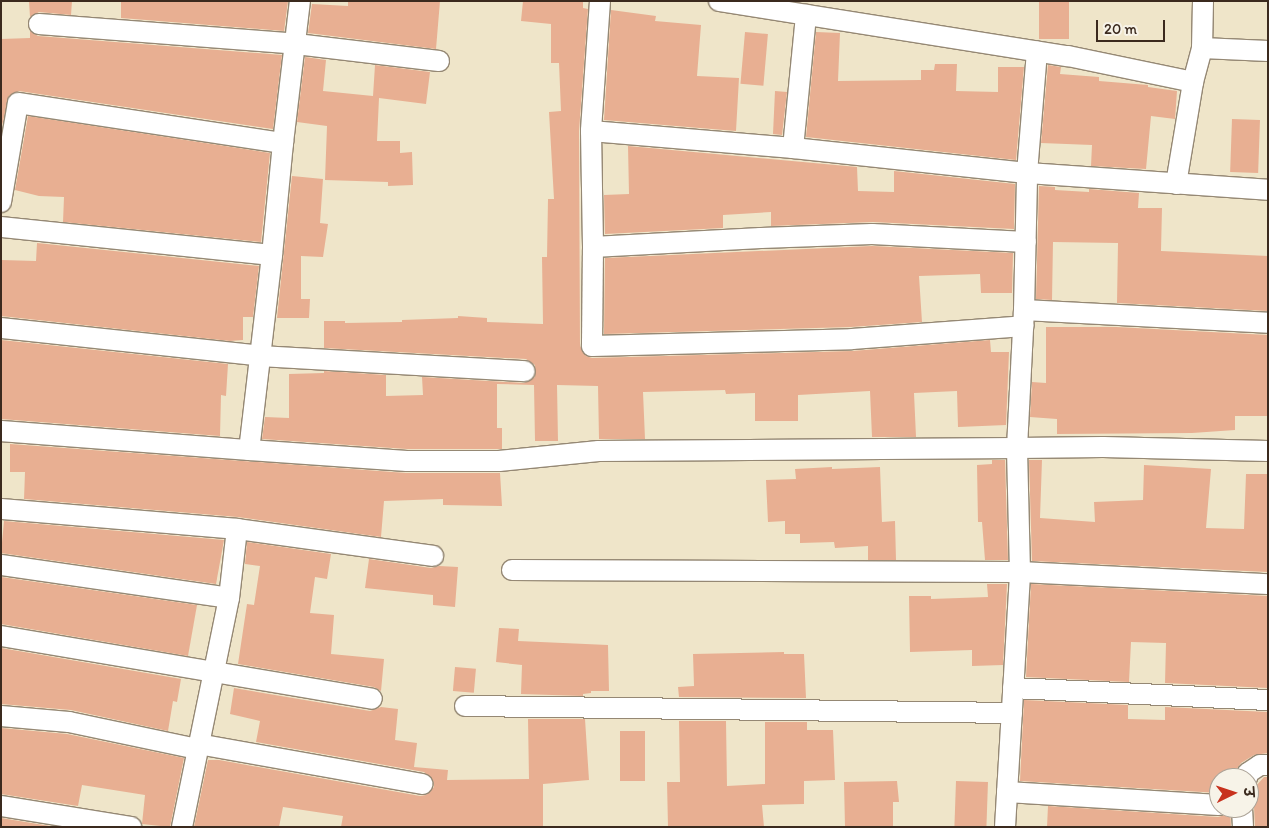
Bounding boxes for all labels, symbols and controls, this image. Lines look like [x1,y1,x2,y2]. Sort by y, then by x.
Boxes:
scale bar [1099,10,1168,42]
text: 20 m [1104,20,1137,38]
north arrow [1209,768,1259,818]
text: उ [1240,787,1257,797]

